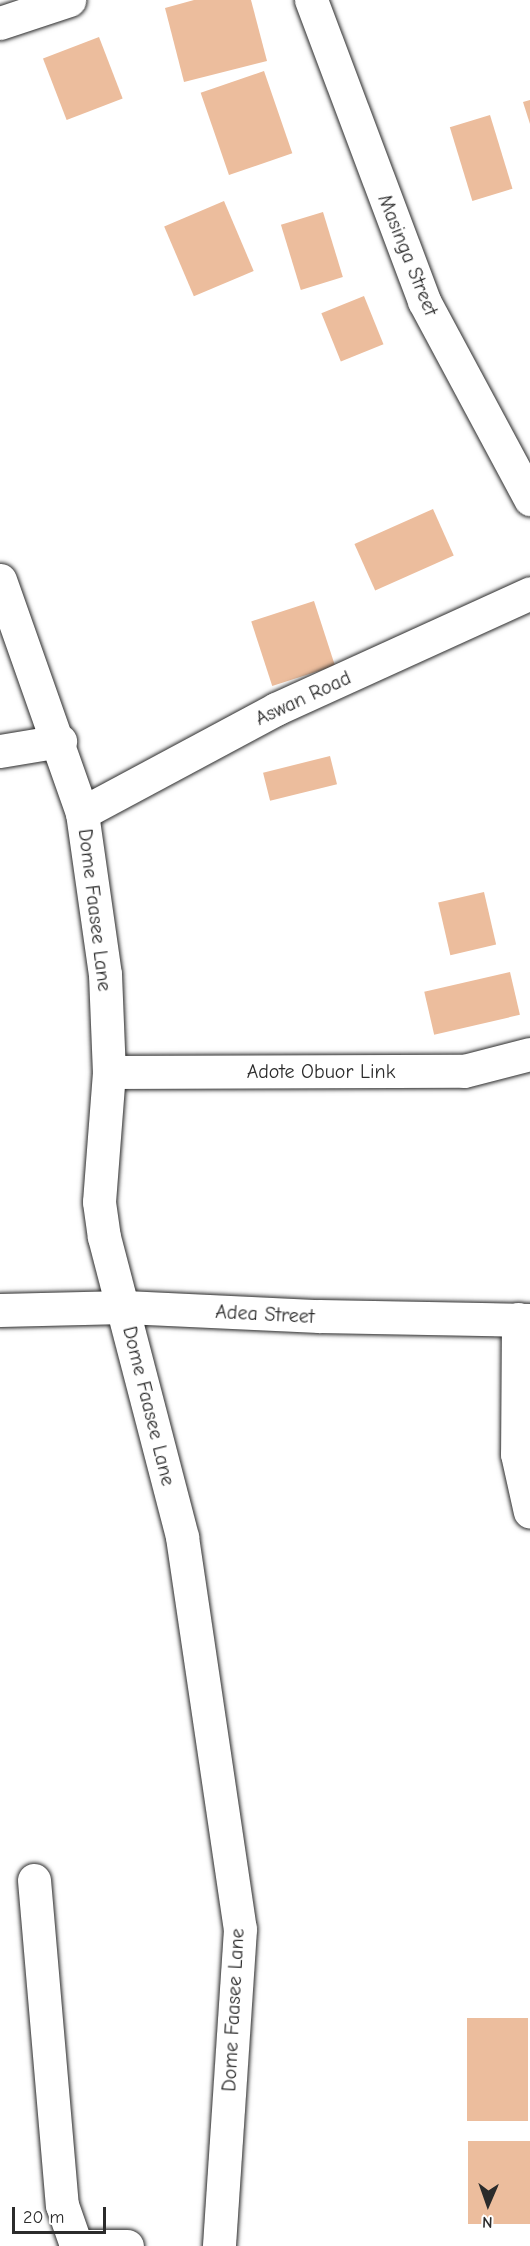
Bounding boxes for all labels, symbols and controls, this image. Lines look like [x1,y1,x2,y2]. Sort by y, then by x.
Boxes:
street label: Masinga Street [373,191,443,319]
street label: Aswan Road [251,665,355,731]
street label: Dome Faasee Lane [73,827,117,993]
street label: Adote Obuor Link [247,1059,395,1083]
street label: Adea Street [215,1299,315,1329]
street label: Dome Faasee Lane [118,1324,180,1488]
street label: Dome Faasee Lane [217,1928,249,2092]
north arrow [458,2174,518,2234]
scale bar [15,2195,110,2233]
text: 20 m [23,2207,64,2228]
text: N [482,2213,493,2231]

